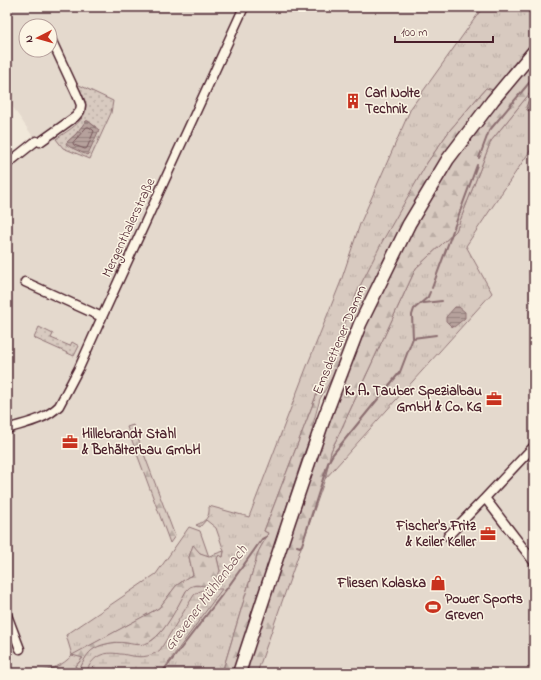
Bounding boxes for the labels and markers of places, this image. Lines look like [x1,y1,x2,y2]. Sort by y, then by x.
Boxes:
place label: Carl Nolte Technik [365,83,421,120]
building icon: Carl Nolte Technik [344,92,362,110]
place label: K. A. Tauber Spezialbau GmbH & Co. KG [345,381,482,418]
office icon: K. A. Tauber Spezialbau GmbH & Co. KG [485,390,503,408]
place label: Hillebrandt Stahl & Behälterbau GmbH [81,424,201,461]
office icon: Hillebrandt Stahl & Behälterbau GmbH [61,433,79,451]
place label: Fischer's Fritz & Keiler Keller [395,516,477,553]
office icon: Fischer's Fritz & Keiler Keller [479,525,497,543]
place label: Fliesen Kolaska [337,573,426,594]
shop icon: Fliesen Kolaska [429,574,447,592]
place label: Power Sports Greven [445,589,523,626]
sports icon: Power Sports Greven [424,598,442,616]

